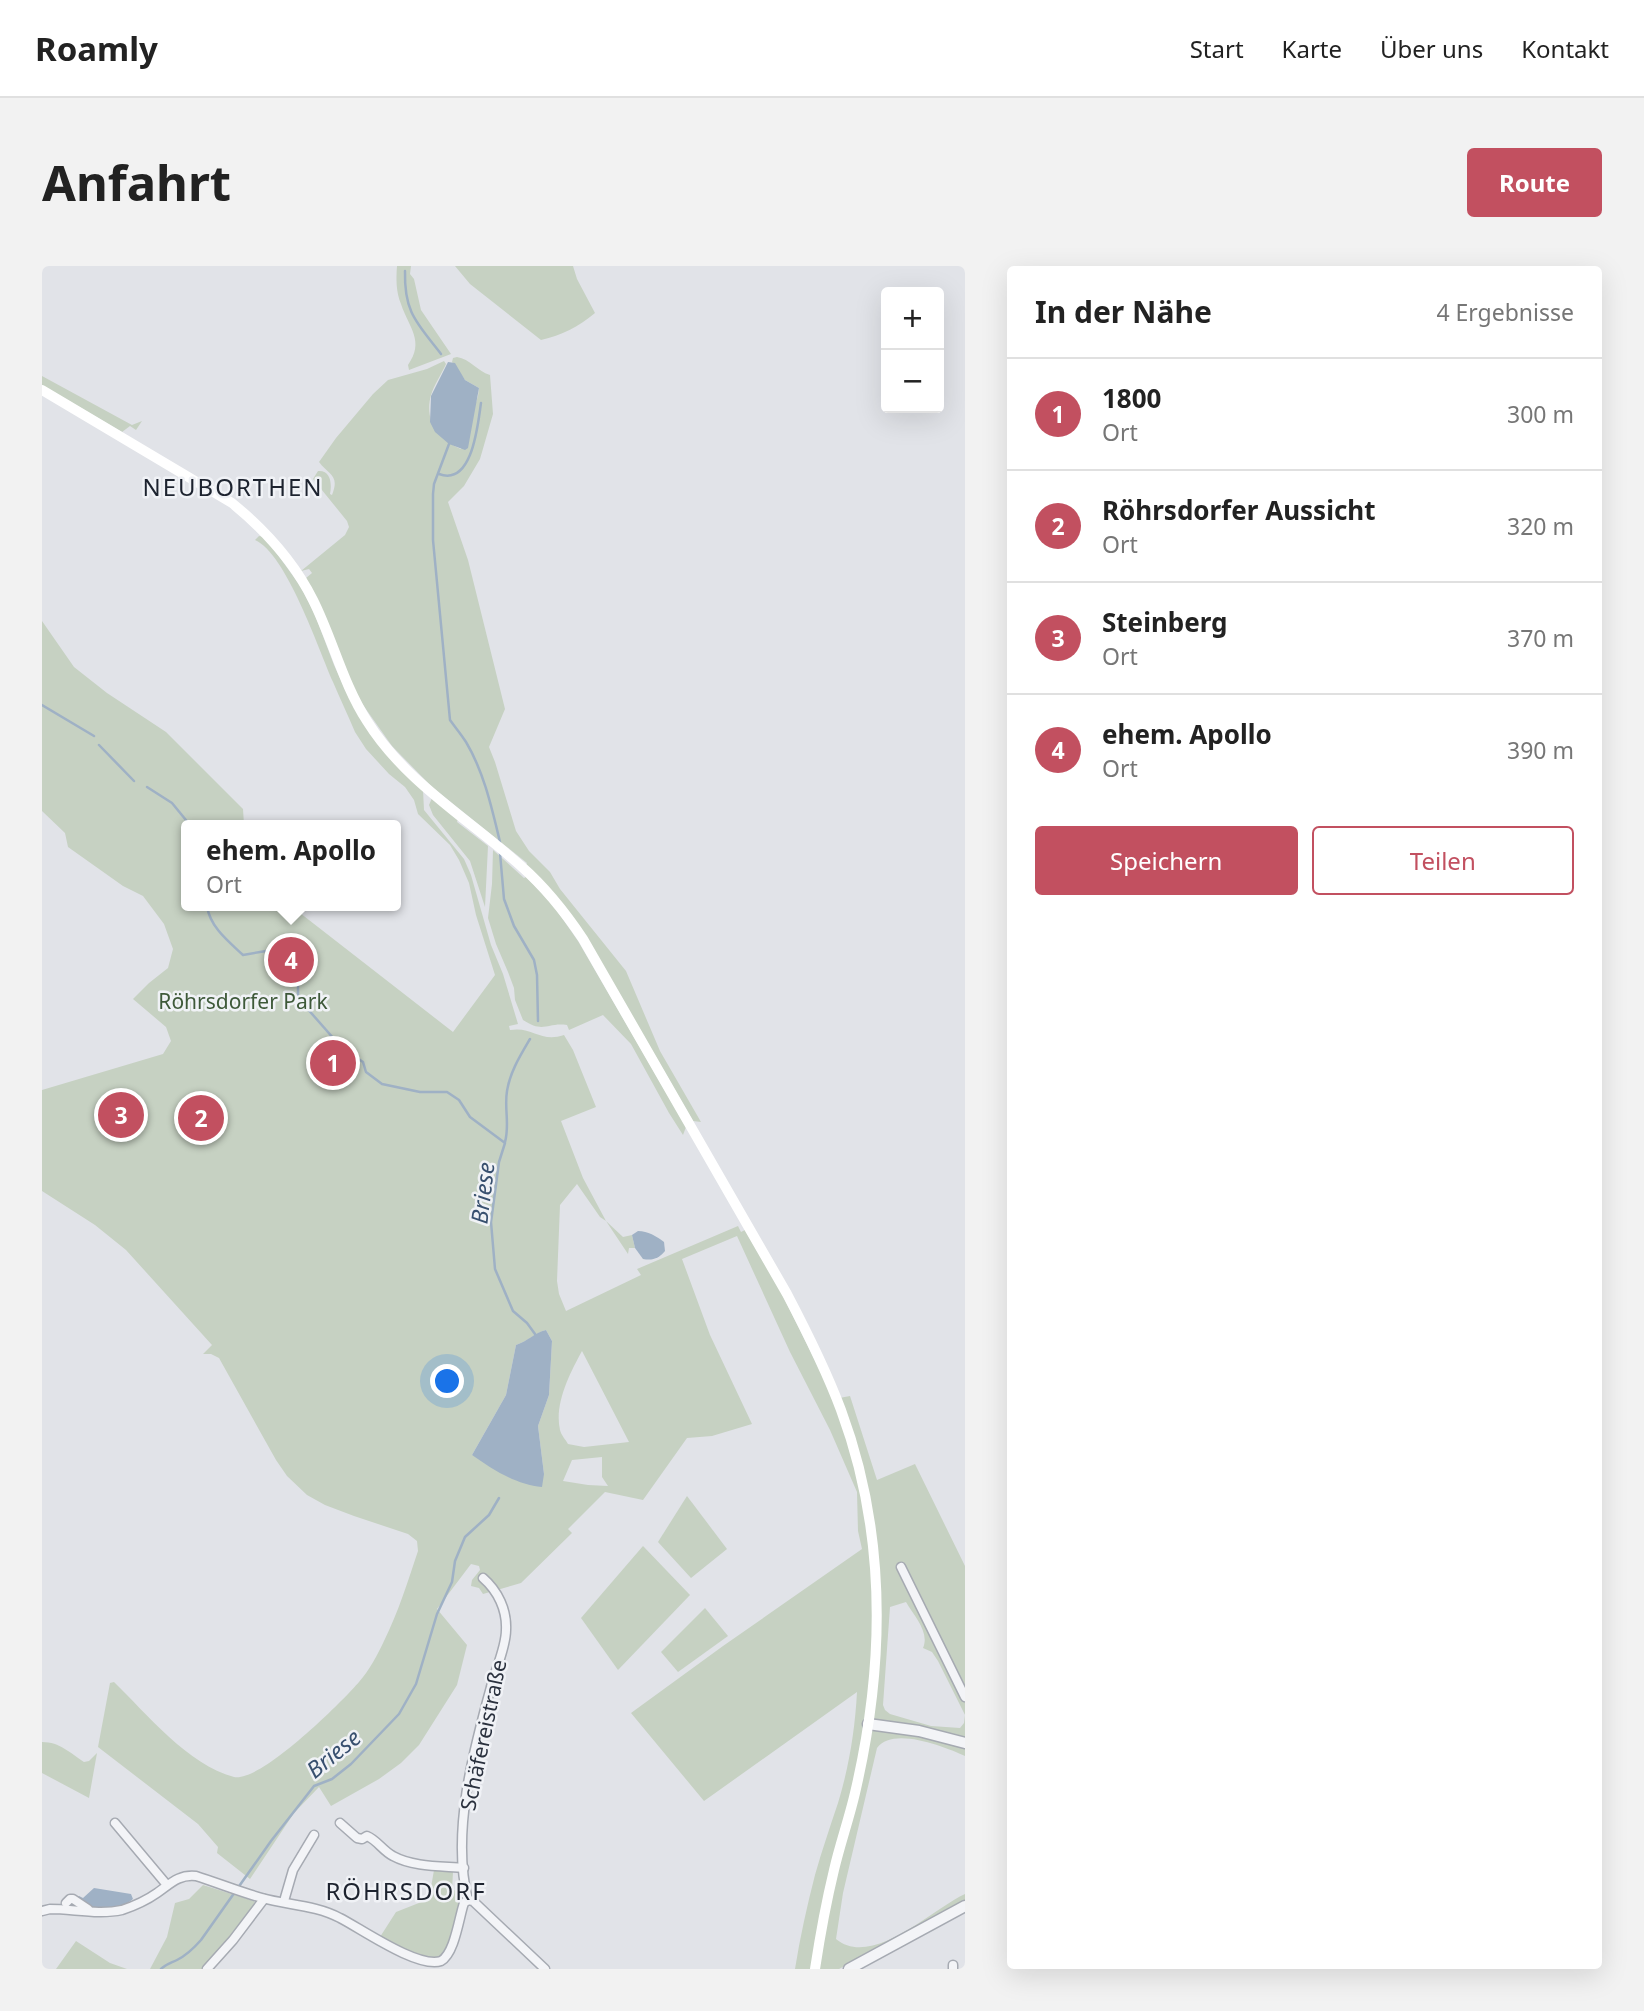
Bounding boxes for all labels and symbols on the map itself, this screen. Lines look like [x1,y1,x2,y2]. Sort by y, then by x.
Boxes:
district label: NEUBORTHEN [142,470,324,503]
pin: 4 [268,934,314,986]
park label: Röhrsdorfer Park [158,987,328,1015]
pin: 1 [310,1037,356,1089]
pin: 3 [98,1089,144,1141]
pin: 2 [178,1092,224,1144]
water label: Briese [462,1160,502,1226]
your location [430,1364,464,1398]
street label: Schäfereistraße [453,1657,513,1813]
water label: Briese [299,1721,367,1785]
district label: RÖHRSDORF [325,1874,487,1907]

